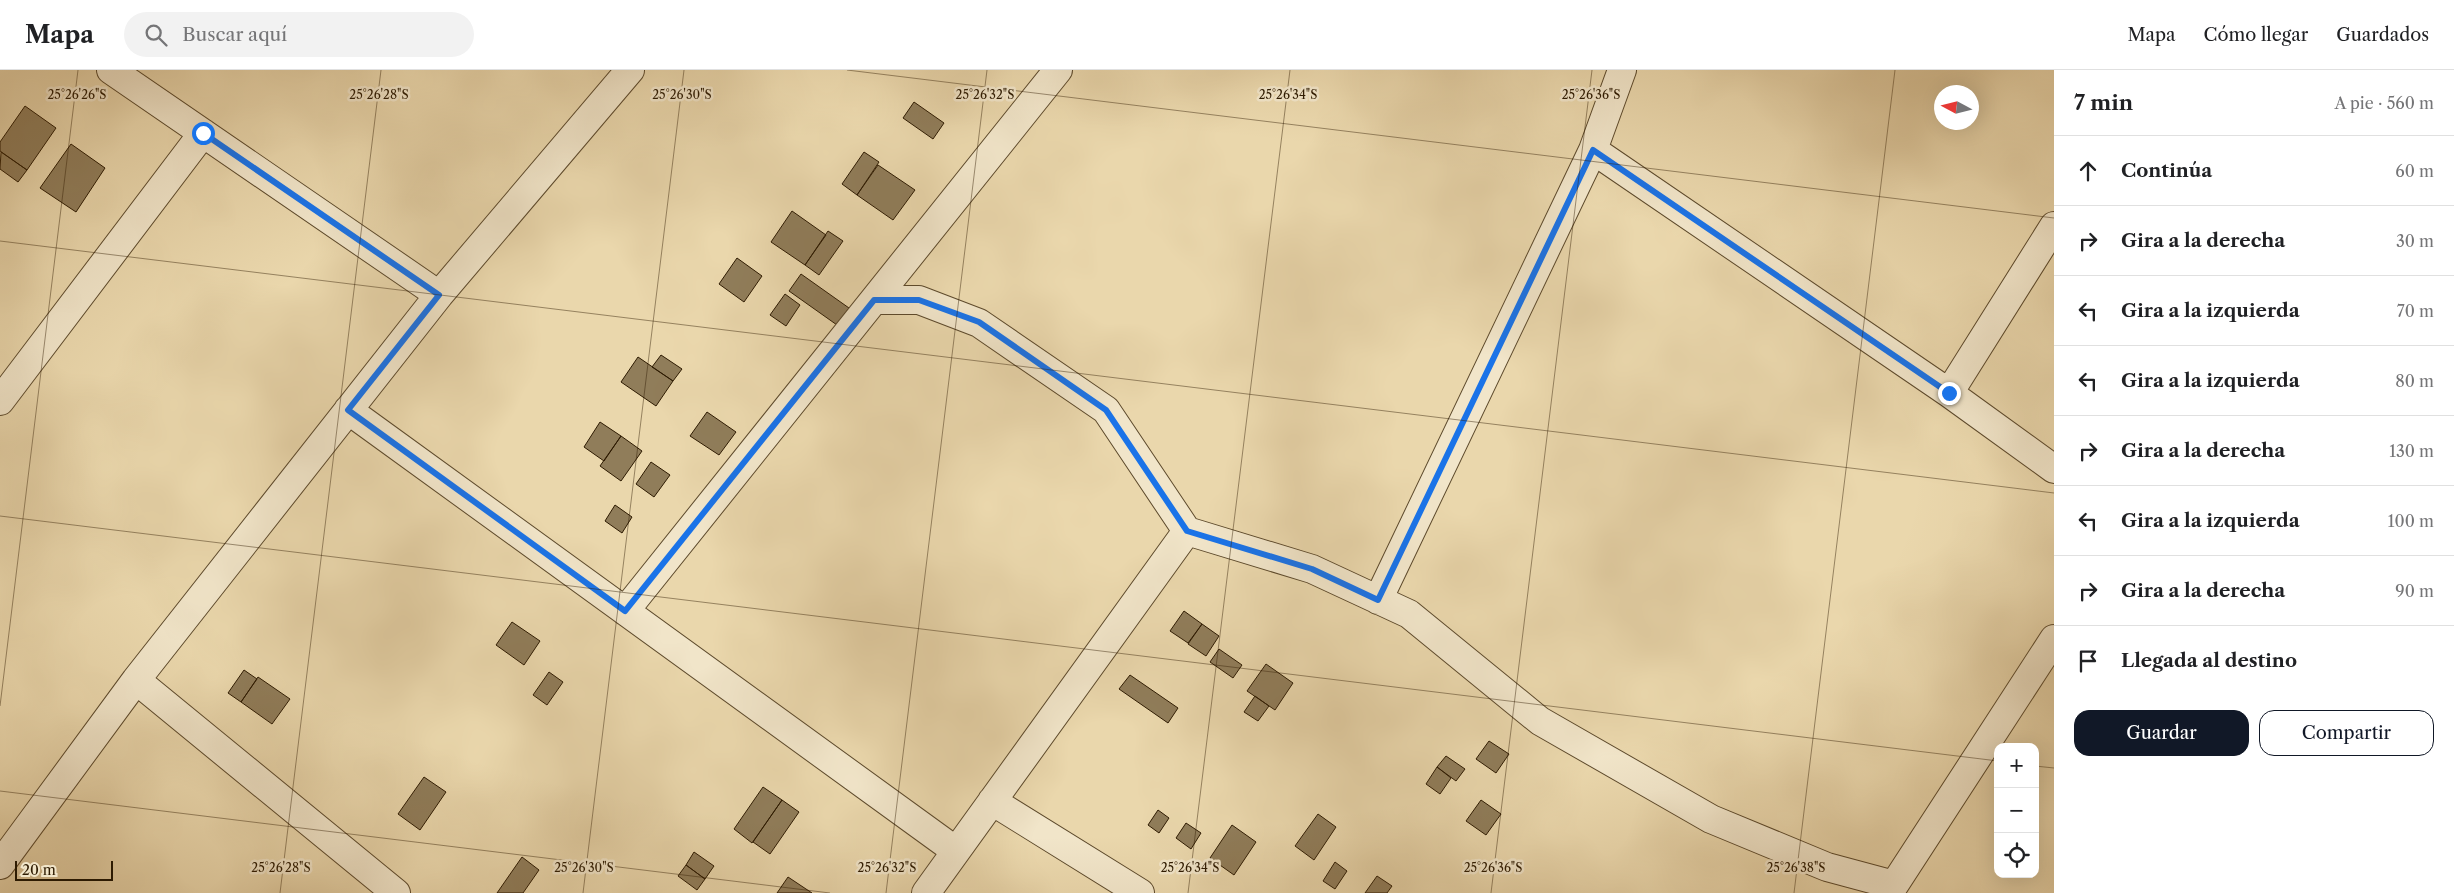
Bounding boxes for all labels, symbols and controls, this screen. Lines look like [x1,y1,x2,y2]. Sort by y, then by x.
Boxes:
search box [124,12,474,57]
text: Mapa [25,20,94,49]
icon: search [142,21,170,49]
text: Buscar aquí [182,23,287,46]
text: Mapa [2127,24,2176,46]
text: Cómo llegar [2204,24,2308,46]
text: Guardados [2336,24,2429,46]
north arrow [1934,85,1979,130]
text: 25°26'26"S [47,87,107,102]
text: 25°26'28"S [349,87,409,102]
text: 25°26'30"S [652,87,712,102]
text: 25°26'32"S [956,87,1014,102]
text: 25°26'34"S [1259,87,1317,102]
text: 25°26'36"S [1562,87,1620,102]
text: 7 min [2074,90,2133,115]
text: A pie · 560 m [2334,93,2434,113]
route start [192,122,215,145]
icon: ahead [2074,157,2102,185]
text: Continúa [2121,159,2212,182]
text: 60 m [2395,161,2434,181]
icon: right [2074,227,2102,255]
text: Gira a la derecha [2121,229,2285,252]
text: 30 m [2396,231,2434,251]
icon: left [2074,297,2102,325]
text: Gira a la izquierda [2121,299,2300,322]
text: 70 m [2397,301,2434,321]
icon: left [2074,367,2102,395]
text: Gira a la izquierda [2121,369,2300,392]
text: 80 m [2395,371,2434,391]
route end [1938,382,1961,405]
icon: right [2074,437,2102,465]
text: Gira a la derecha [2121,439,2285,462]
text: 130 m [2389,441,2434,461]
icon: left [2074,507,2102,535]
text: Gira a la izquierda [2121,509,2300,532]
text: 100 m [2388,511,2434,531]
icon: right [2074,577,2102,605]
text: Gira a la derecha [2121,579,2285,602]
text: 90 m [2395,581,2434,601]
icon: arrive [2074,647,2102,675]
text: Llegada al destino [2121,649,2297,672]
button: Guardar [2074,710,2249,756]
button: Compartir [2259,710,2434,756]
map controls [1994,743,2039,878]
button: + [1994,743,2039,788]
button: − [1994,788,2039,833]
button: locate [1994,833,2039,878]
scale bar [15,858,112,881]
text: 25°26'28"S [251,860,311,875]
text: 25°26'30"S [554,860,614,875]
text: 25°26'32"S [858,860,916,875]
text: 25°26'34"S [1161,860,1219,875]
text: 25°26'36"S [1464,860,1522,875]
text: 25°26'38"S [1766,860,1826,875]
text: 20 m [22,861,56,879]

